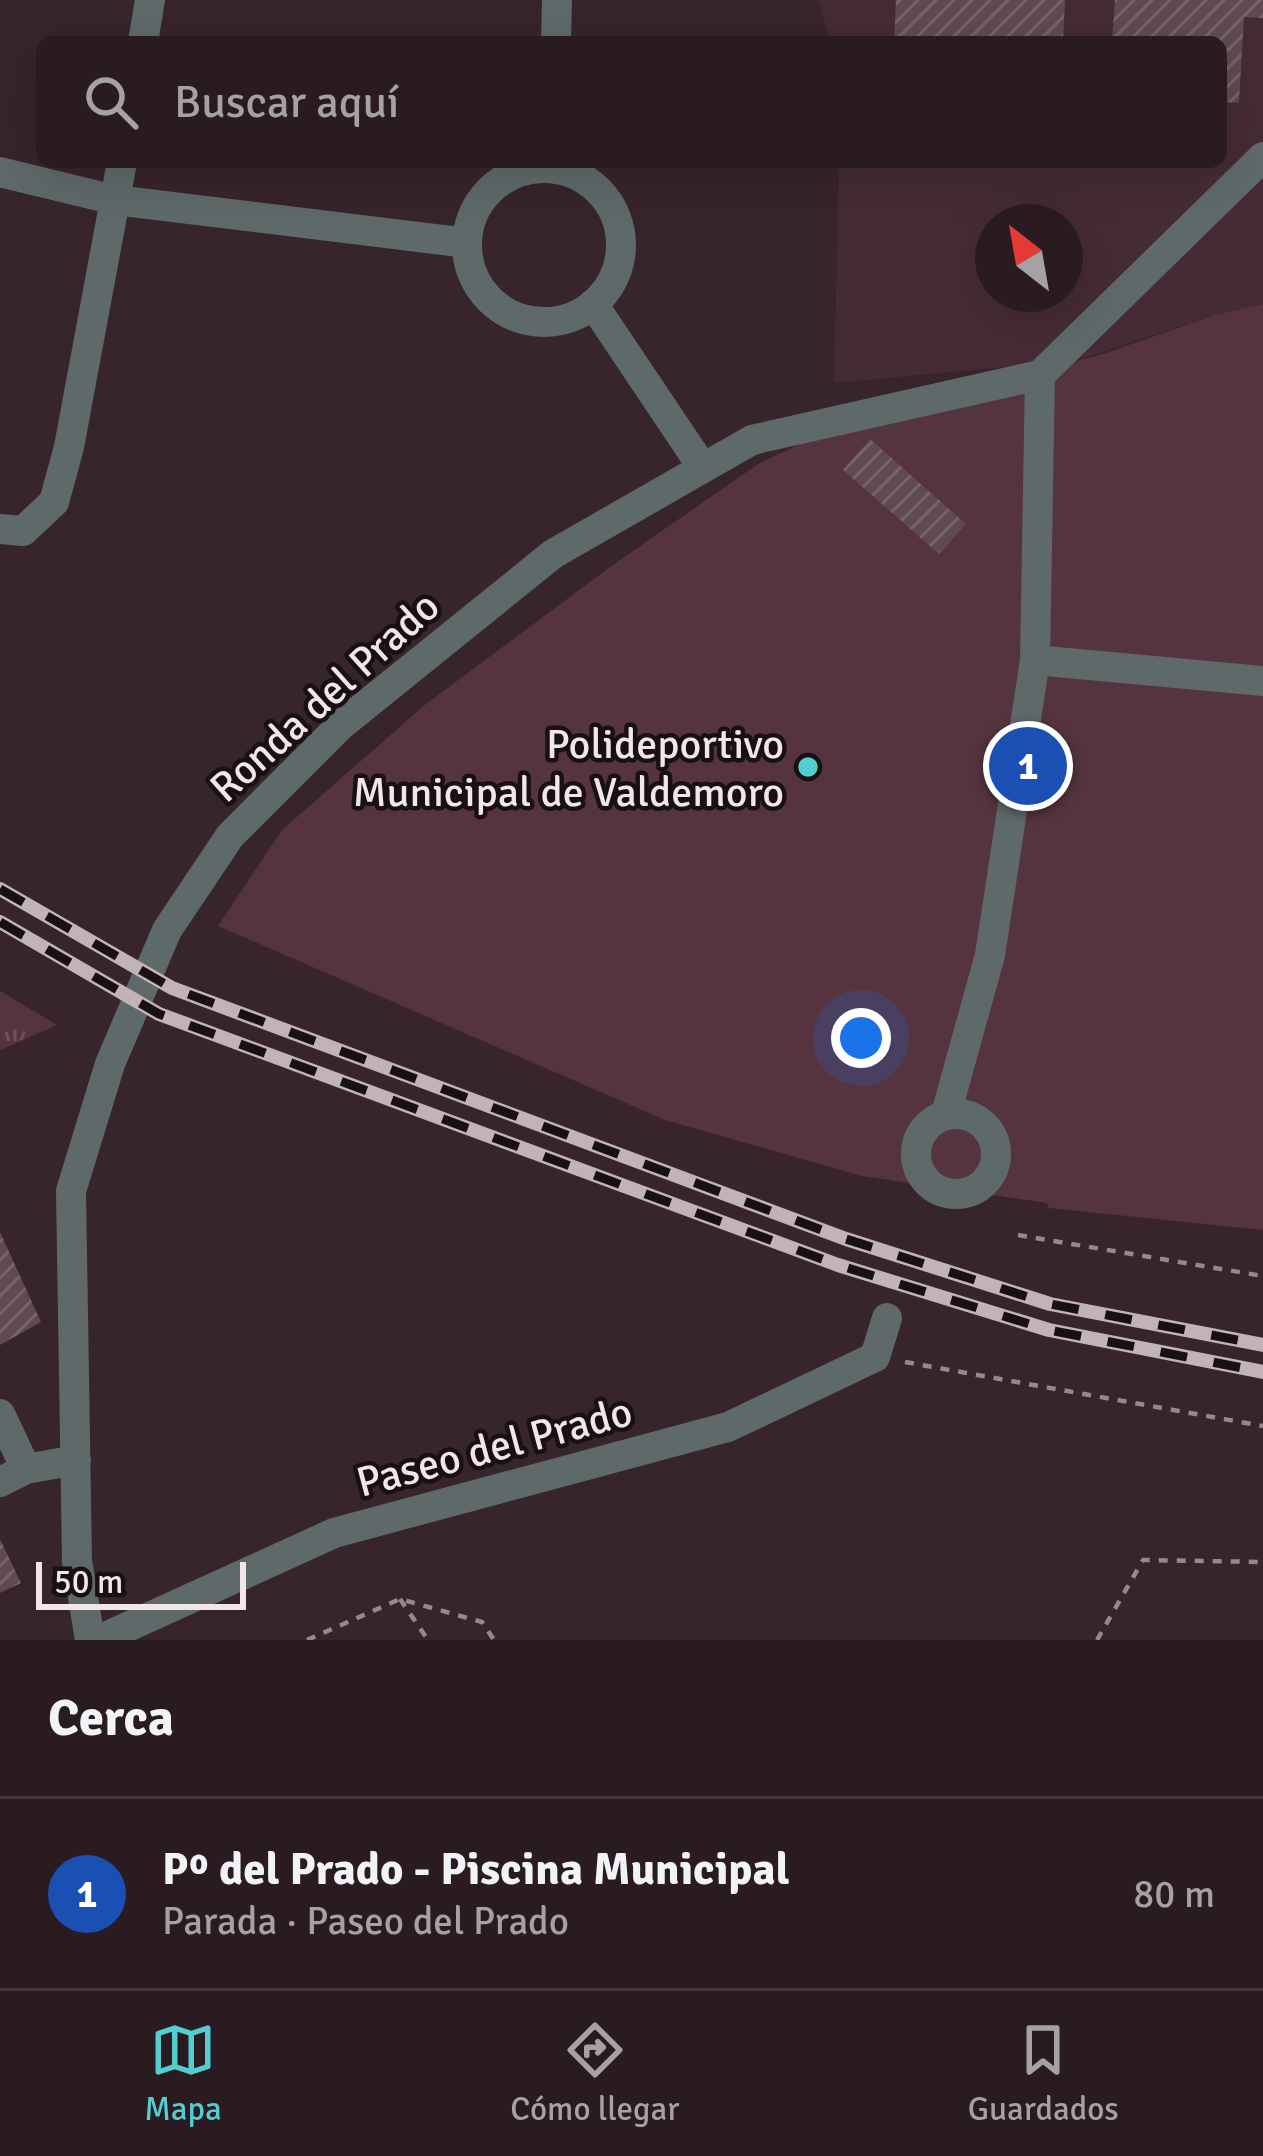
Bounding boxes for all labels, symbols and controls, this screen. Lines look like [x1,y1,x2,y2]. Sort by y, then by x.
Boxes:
search box [36,36,1227,168]
icon: search [78,69,144,135]
text: Buscar aquí [174,75,399,130]
north arrow [975,204,1083,312]
street label: Ronda del Prado [200,581,450,813]
place label: Polideportivo Municipal de Valdemoro [353,719,784,818]
pin: 1 [989,721,1067,811]
marker: Polideportivo Municipal de Valdemoro [795,754,821,780]
your location [831,1008,891,1068]
street label: Paseo del Prado [351,1386,638,1509]
scale bar [36,1556,246,1609]
text: 50 m [54,1562,123,1603]
text: Cerca [48,1687,174,1750]
text: Pº del Prado - Piscina Municipal [162,1842,790,1897]
text: 1 [76,1870,98,1918]
text: 80 m [1133,1870,1215,1918]
text: Parada · Paseo del Prado [162,1897,569,1945]
tab: Mapa [144,2017,222,2130]
tab: Cómo llegar [510,2017,679,2130]
tab: Guardados [968,2017,1119,2130]

